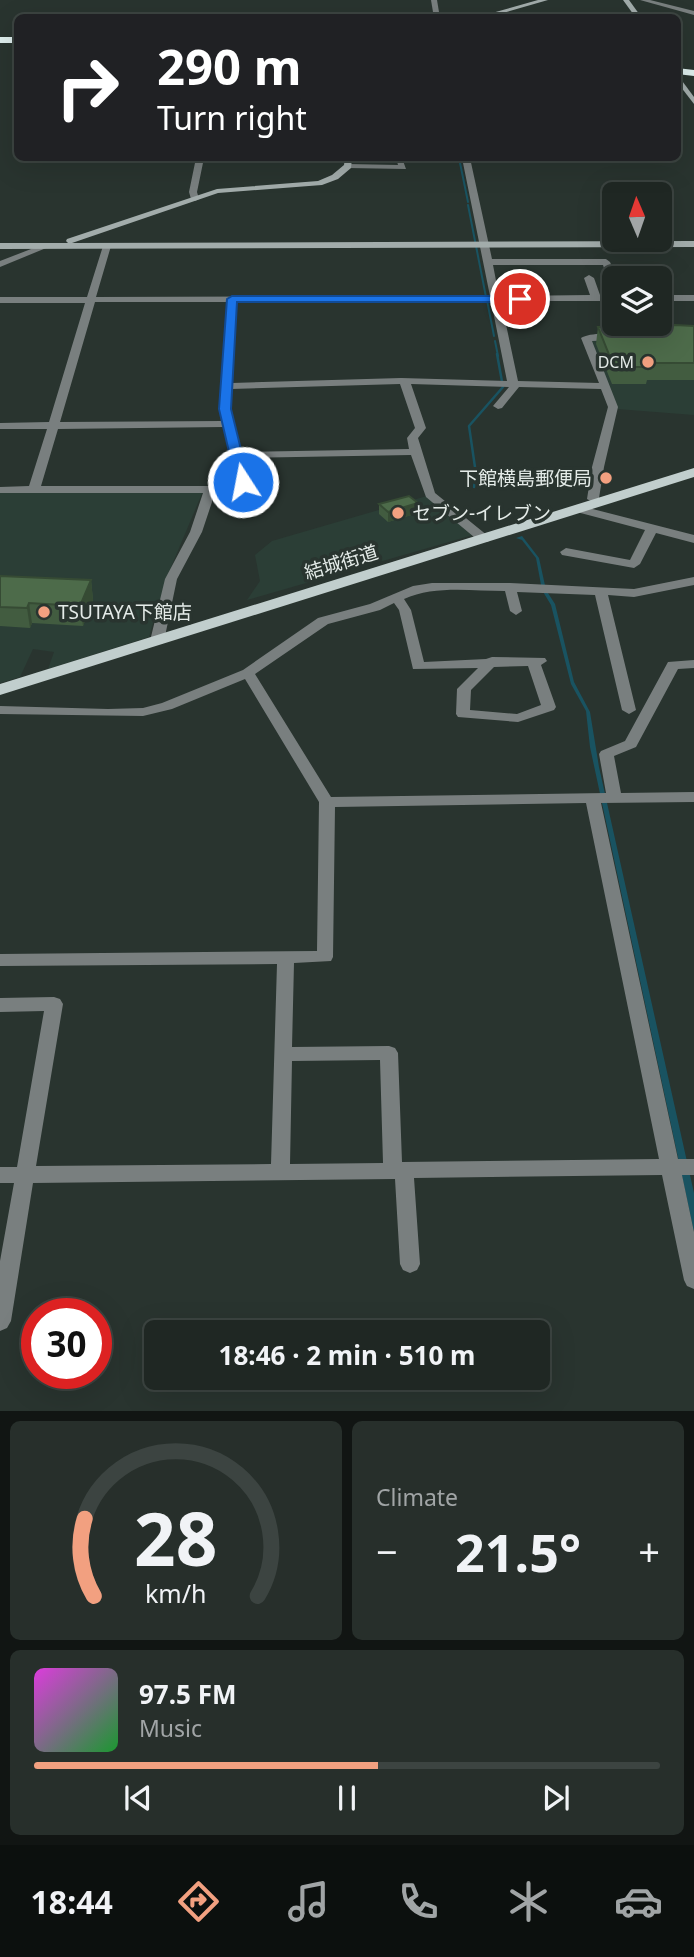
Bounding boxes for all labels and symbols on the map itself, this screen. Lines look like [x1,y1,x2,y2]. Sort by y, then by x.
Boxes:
north arrow [602,182,672,252]
pin [490,269,550,329]
place label: DCM [598,351,634,373]
marker: DCM [640,354,656,370]
position arrow [206,445,280,519]
place label: 下館横島郵便局 [459,465,592,491]
marker: 下館横島郵便局 [598,470,614,486]
place label: セブン-イレブン [412,500,551,526]
marker: セブン-イレブン [390,505,406,521]
street label: 結城街道 [301,538,381,586]
place label: TSUTAYA下館店 [58,599,192,625]
marker: TSUTAYA下館店 [36,604,52,620]
speed limit sign: 30 [21,1298,112,1389]

